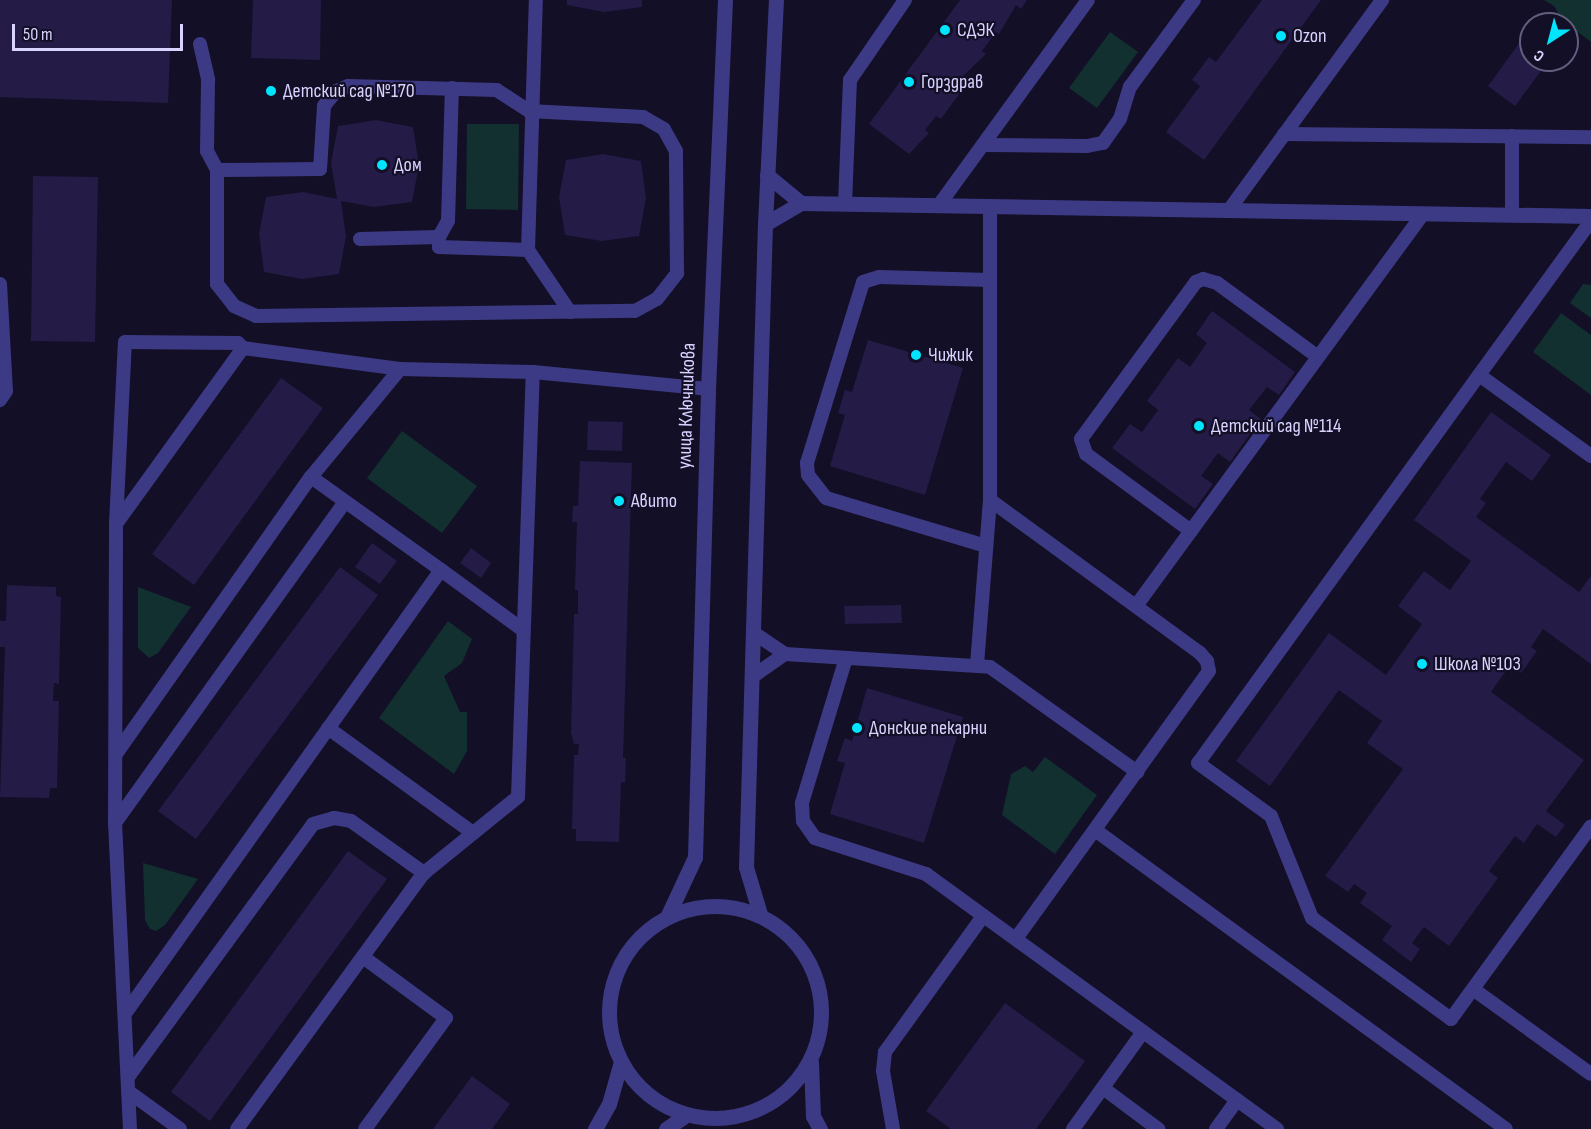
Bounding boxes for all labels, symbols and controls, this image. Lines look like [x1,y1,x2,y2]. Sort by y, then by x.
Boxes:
scale bar [15,12,186,50]
north arrow [1519,12,1579,72]
place label: СДЭК [957,18,994,42]
marker: СДЭК [938,23,952,37]
text: 50 m [23,24,53,45]
place label: Ozon [1293,24,1327,48]
marker: Ozon [1274,29,1288,43]
text: С [1530,45,1548,65]
place label: Горздрав [921,70,983,94]
marker: Горздрав [902,75,916,89]
place label: Детский сад №170 [283,79,415,103]
marker: Детский сад №170 [264,84,278,98]
place label: Дом [394,153,422,177]
marker: Дом [375,158,389,172]
street label: улица Ключникова [673,343,701,469]
place label: Чижик [928,343,973,367]
marker: Чижик [909,348,923,362]
place label: Детский сад №114 [1211,414,1341,438]
marker: Детский сад №114 [1192,419,1206,433]
place label: Авито [631,489,677,513]
marker: Авито [612,494,626,508]
place label: Школа №103 [1434,652,1521,676]
marker: Школа №103 [1415,657,1429,671]
place label: Донские пекарни [869,716,987,740]
marker: Донские пекарни [850,721,864,735]

